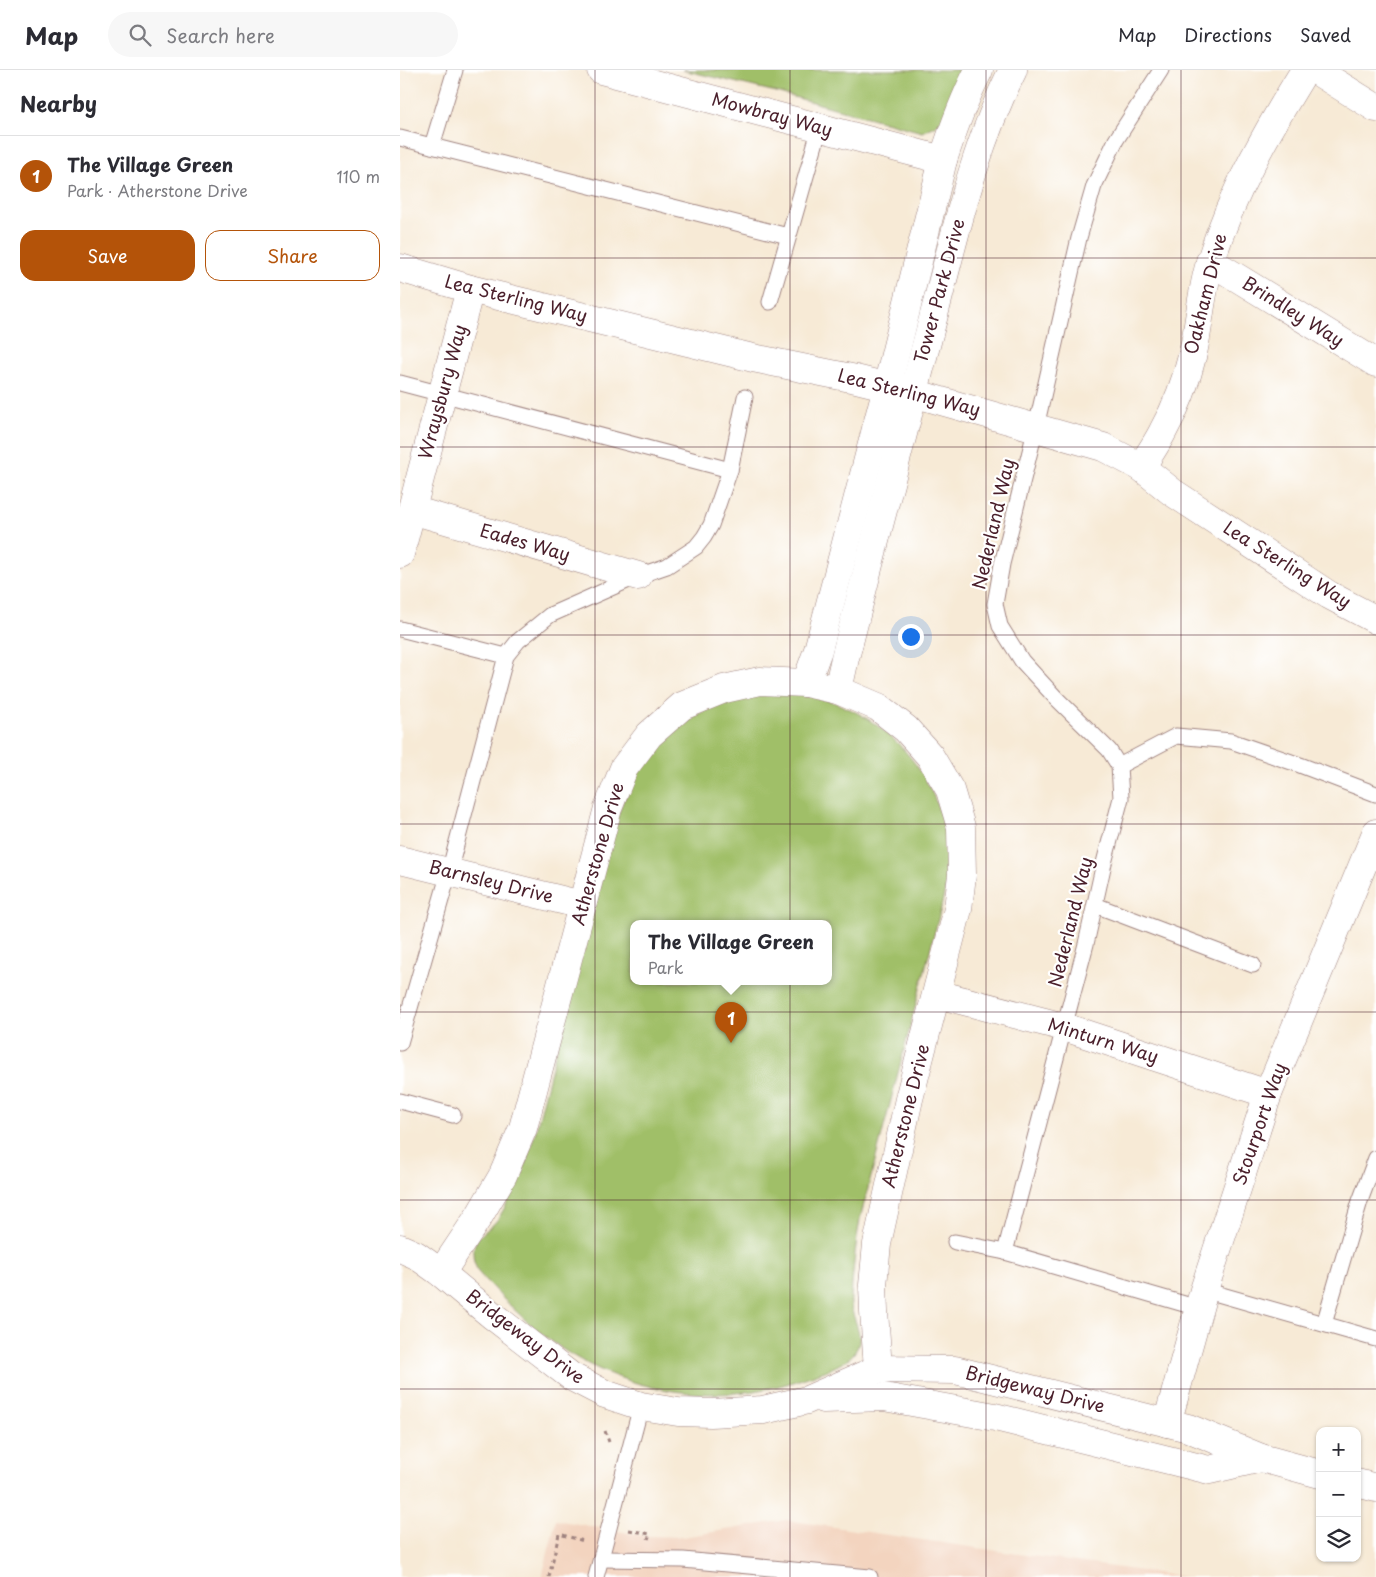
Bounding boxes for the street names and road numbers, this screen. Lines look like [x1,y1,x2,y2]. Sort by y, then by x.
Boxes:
street label: Mowbray Way [709,84,836,143]
street label: Tower Park Drive [906,215,971,366]
street label: Oakham Drive [1176,230,1233,357]
street label: Lea Sterling Way [442,267,591,328]
street label: Brindley Way [1238,269,1350,353]
street label: Wraysbury Way [411,321,473,462]
street label: Lea Sterling Way [835,361,984,422]
street label: Nederland Way [964,456,1021,592]
street label: Lea Sterling Way [1219,513,1357,614]
street label: Eades Way [477,516,574,567]
street label: Atherstone Drive [563,779,630,928]
street label: Barnsley Drive [426,852,556,909]
street label: Nederland Way [1040,854,1099,990]
street label: Minturn Way [1045,1010,1162,1069]
street label: Atherstone Drive [874,1041,935,1190]
street label: Stourport Way [1225,1059,1292,1188]
street label: Bridgeway Drive [461,1282,591,1390]
street label: Bridgeway Drive [963,1358,1108,1419]

